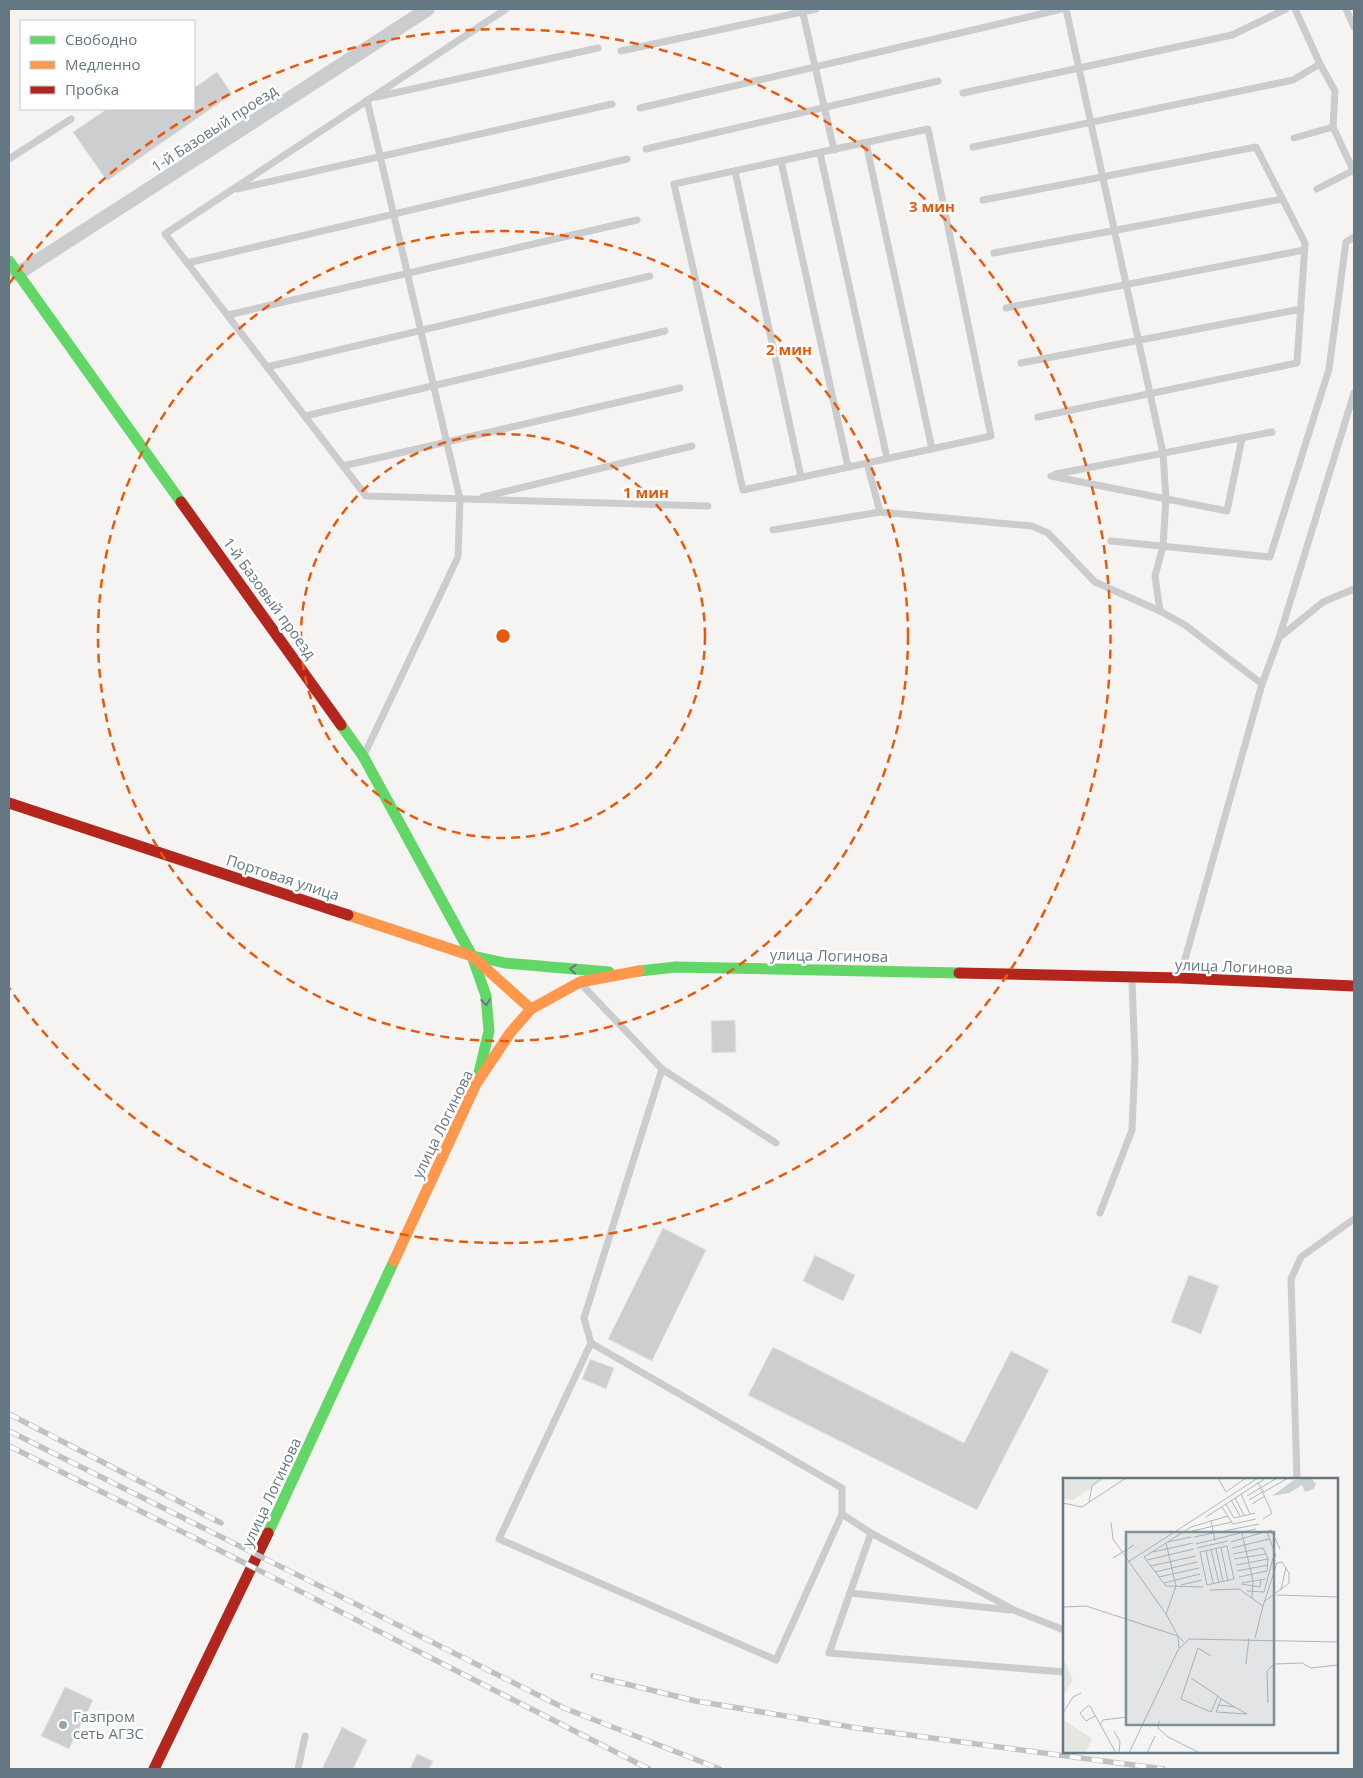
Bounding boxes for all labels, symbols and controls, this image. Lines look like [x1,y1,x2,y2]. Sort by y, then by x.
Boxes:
legend [20,20,195,110]
text: Свободно [65,29,137,49]
text: Медленно [65,54,141,74]
text: Пробка [65,79,119,99]
street label: 1-й Базовый проезд [147,80,281,176]
text: 3 мин [909,196,955,216]
text: 2 мин [766,339,812,359]
text: 1 мин [623,482,669,502]
street label: 1-й Базовый проезд [219,533,321,663]
centre of rings [494,627,512,645]
street label: Портовая улица [224,849,342,905]
street label: улица Логинова [770,944,888,966]
street label: улица Логинова [1175,954,1293,978]
one-way arrow [569,964,577,975]
one-way arrow [480,998,491,1006]
street label: улица Логинова [407,1066,477,1182]
street label: улица Логинова [237,1434,305,1550]
inset map [1063,1478,1338,1753]
place label: Газпром сеть АГЗС [73,1706,144,1743]
marker: Газпром сеть АГЗС [57,1719,69,1731]

